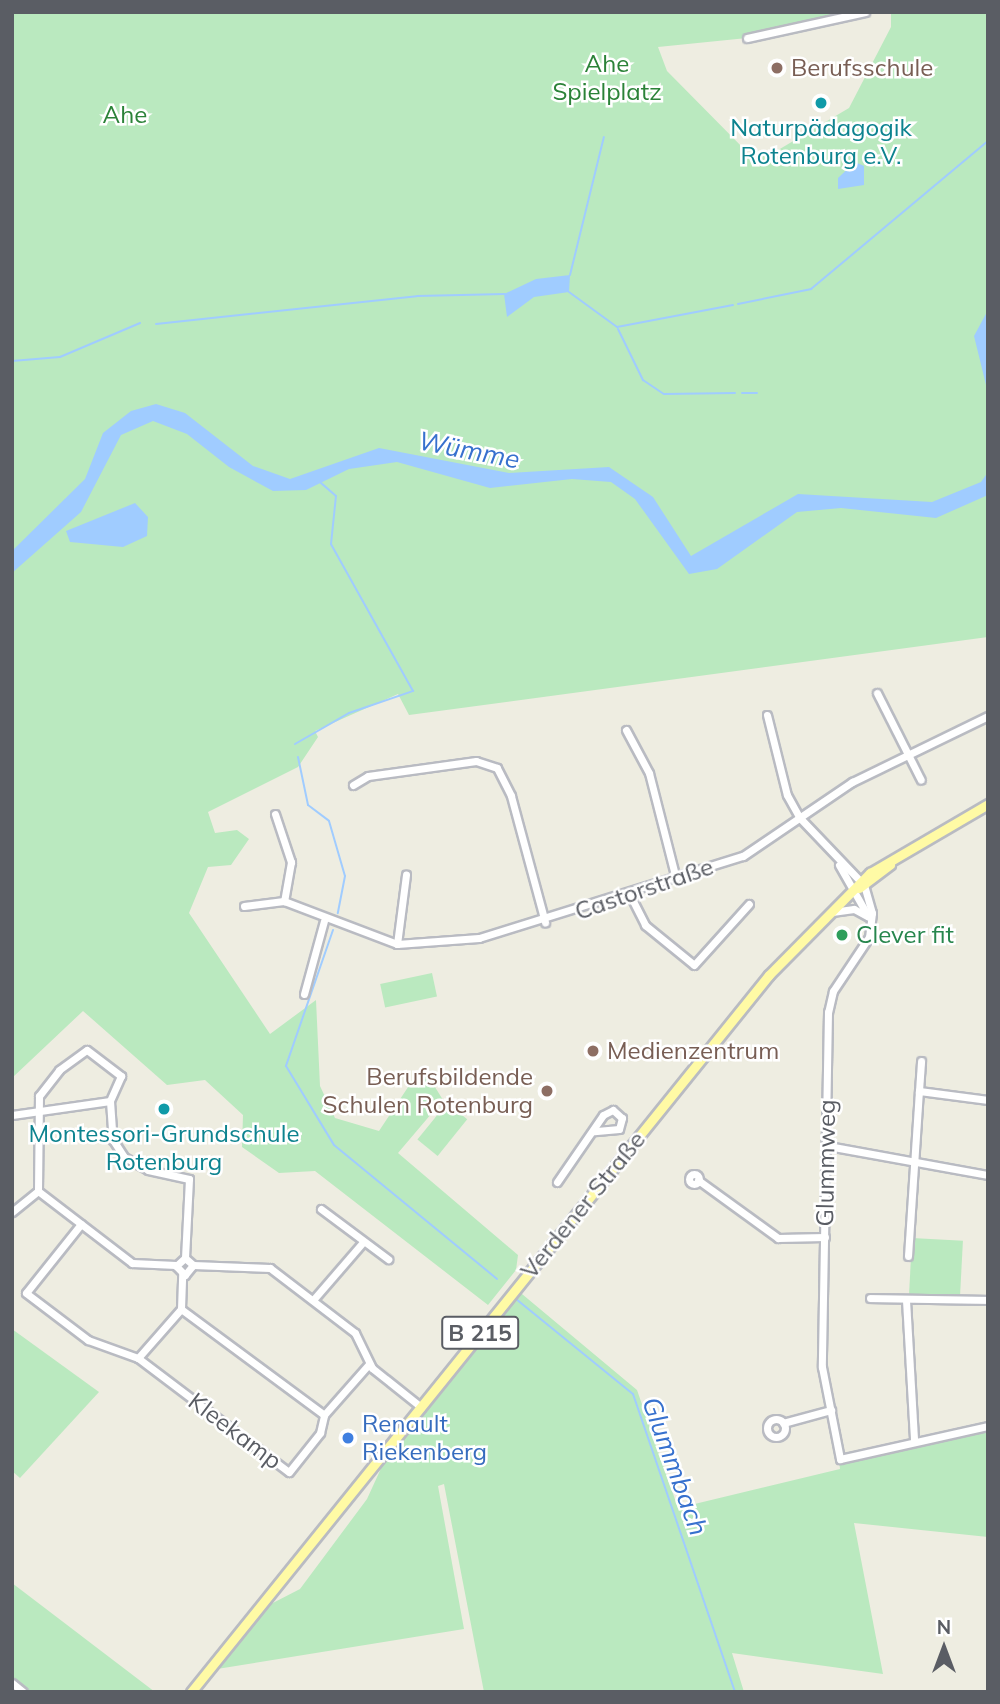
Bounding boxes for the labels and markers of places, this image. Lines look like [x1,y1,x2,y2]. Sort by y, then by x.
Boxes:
place label: Berufsschule [791,54,933,82]
marker: Berufsschule [769,60,785,76]
marker: Naturpädagogik Rotenburg e.V. [813,95,829,111]
place label: Naturpädagogik Rotenburg e.V. [730,114,912,170]
place label: Clever fit [856,921,954,949]
marker: Clever fit [834,927,850,943]
place label: Medienzentrum [607,1037,779,1065]
marker: Medienzentrum [585,1043,601,1059]
place label: Berufsbildende Schulen Rotenburg [323,1063,533,1119]
marker: Berufsbildende Schulen Rotenburg [539,1083,555,1099]
marker: Montessori-Grundschule Rotenburg [156,1101,172,1117]
place label: Montessori-Grundschule Rotenburg [29,1120,299,1176]
place label: Renault Riekenberg [362,1410,487,1466]
marker: Renault Riekenberg [340,1430,356,1446]

